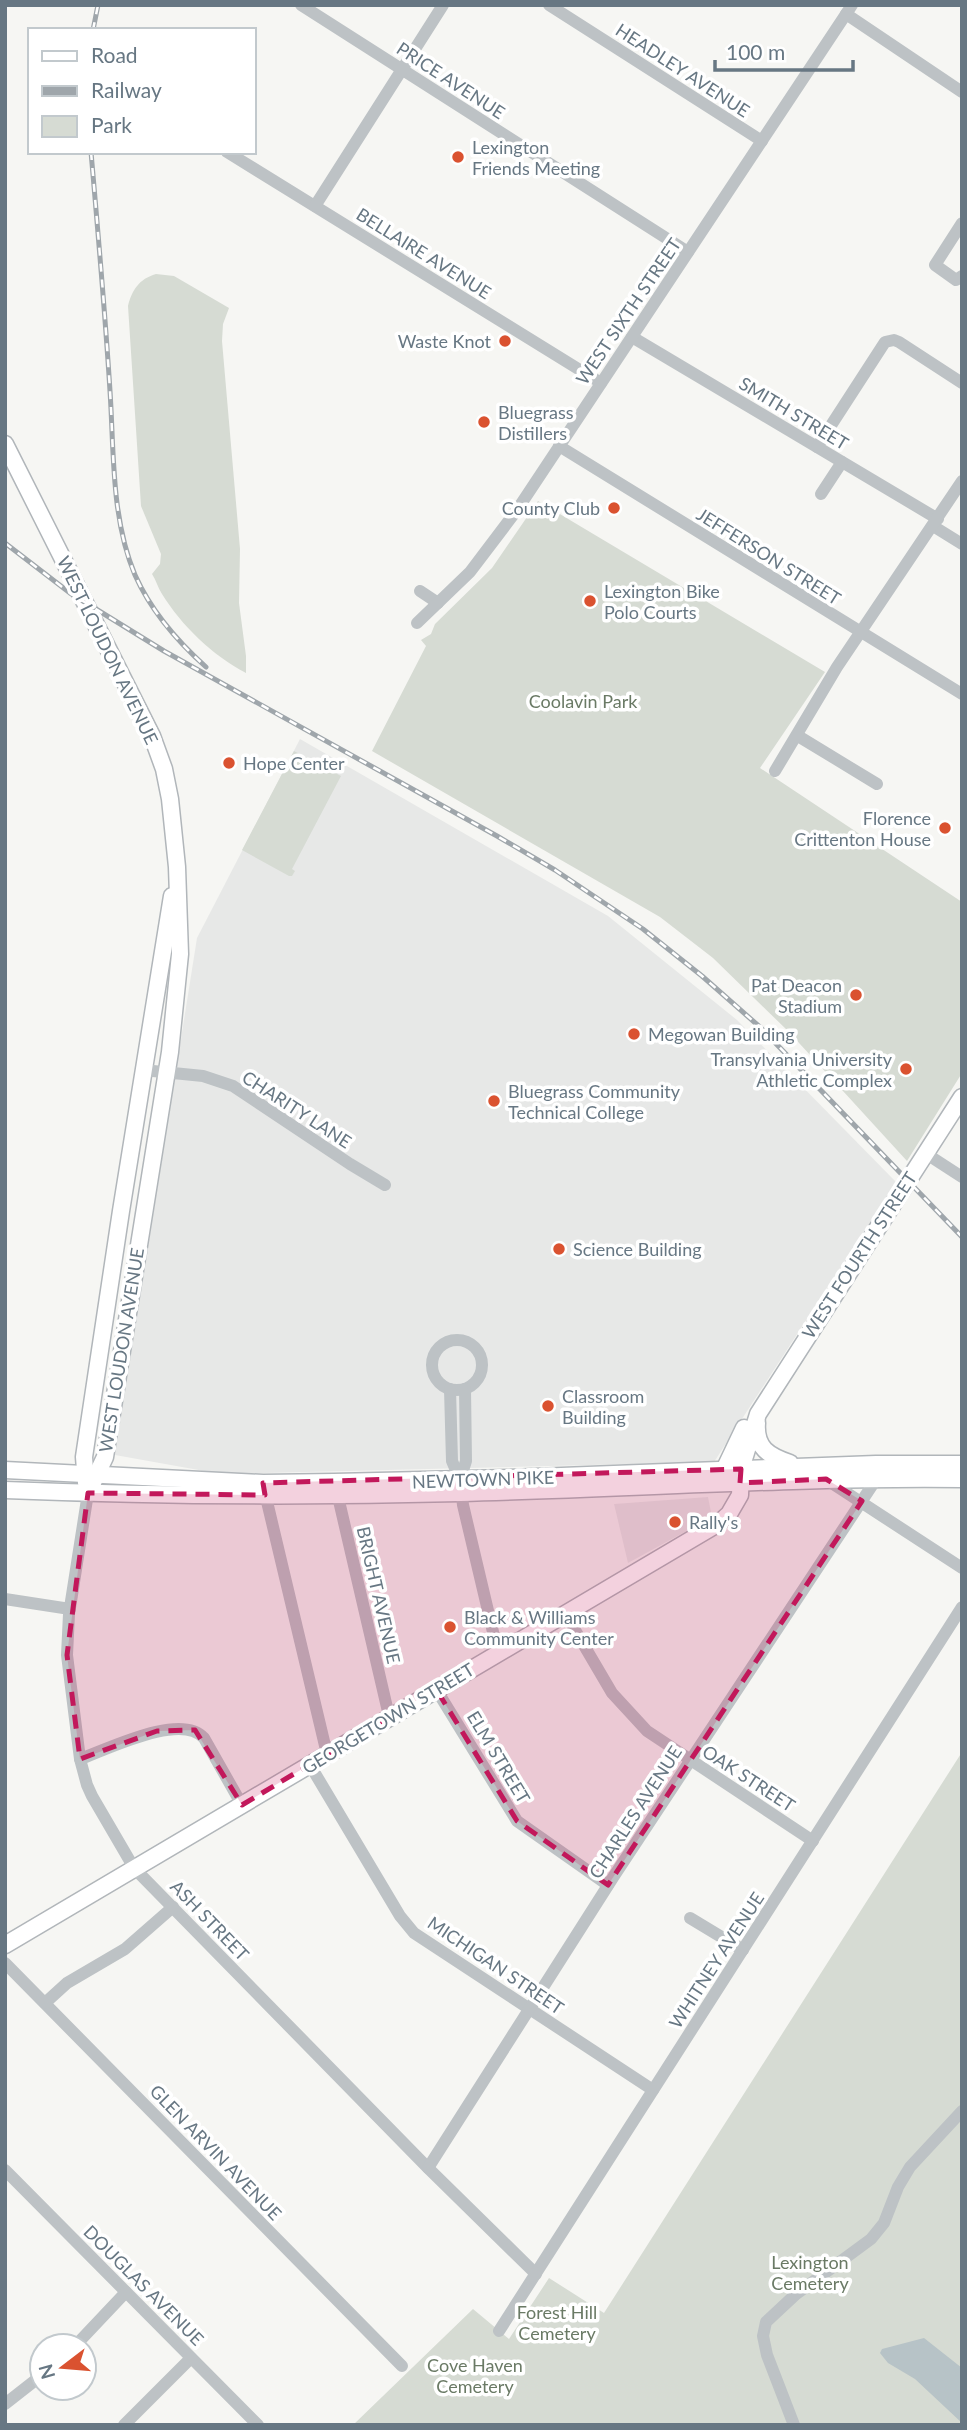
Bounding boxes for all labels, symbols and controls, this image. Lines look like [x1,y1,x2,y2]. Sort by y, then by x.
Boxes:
street label: HEADLEY AVENUE [612,18,754,122]
legend [28,28,256,154]
scale bar [715,28,853,72]
street label: PRICE AVENUE [393,37,509,123]
text: 100 m [726,39,785,64]
text: Road [91,42,138,67]
text: Railway [91,77,162,102]
text: Park [91,112,132,137]
place label: Lexington Friends Meeting [472,136,600,179]
marker: Lexington Friends Meeting [450,149,466,165]
street label: BELLAIRE AVENUE [353,203,495,303]
street label: WEST SIXTH STREET [571,233,685,388]
place label: Waste Knot [398,330,492,352]
marker: Waste Knot [497,333,513,349]
street label: SMITH STREET [735,372,853,454]
place label: Bluegrass Distillers [498,401,574,444]
marker: Bluegrass Distillers [476,414,492,430]
place label: County Club [502,497,600,519]
marker: County Club [606,500,622,516]
street label: JEFFERSON STREET [693,503,845,609]
street label: WEST LOUDON AVENUE [53,552,163,748]
place label: Lexington Bike Polo Courts [604,580,720,623]
marker: Lexington Bike Polo Courts [582,593,598,609]
park label: Coolavin Park [529,690,638,712]
place label: Hope Center [243,752,345,774]
marker: Hope Center [221,755,237,771]
place label: Florence Crittenton House [794,807,931,850]
marker: Florence Crittenton House [937,820,953,836]
place label: Pat Deacon Stadium [751,974,842,1017]
marker: Pat Deacon Stadium [848,987,864,1003]
place label: Megowan Building [648,1023,795,1045]
marker: Megowan Building [626,1026,642,1042]
place label: Transylvania University Athletic Complex [711,1048,893,1091]
marker: Transylvania University Athletic Complex [898,1061,914,1077]
street label: CHARITY LANE [238,1066,356,1152]
place label: Bluegrass Community Technical College [508,1080,681,1123]
marker: Bluegrass Community Technical College [486,1093,502,1109]
street label: WEST FOURTH STREET [797,1167,921,1342]
place label: Science Building [573,1238,702,1260]
marker: Science Building [551,1241,567,1257]
street label: WEST LOUDON AVENUE [94,1246,148,1454]
place label: Classroom Building [562,1385,644,1428]
marker: Classroom Building [540,1398,556,1414]
street label: NEWTOWN PIKE [412,1466,554,1492]
place label: Rally's [689,1511,738,1533]
marker: Rally's [667,1514,683,1530]
street label: BRIGHT AVENUE [353,1524,405,1666]
place label: Black & Williams Community Center [464,1606,614,1649]
marker: Black & Williams Community Center [442,1619,458,1635]
street label: GEORGETOWN STREET [298,1658,478,1778]
street label: ELM STREET [463,1707,535,1808]
street label: OAK STREET [699,1740,800,1816]
street label: CHARLES AVENUE [584,1742,686,1882]
street label: ASH STREET [166,1875,254,1965]
street label: WHITNEY AVENUE [664,1888,768,2032]
street label: MICHIGAN STREET [424,1911,568,2019]
street label: GLEN ARVIN AVENUE [146,2080,286,2224]
street label: DOUGLAS AVENUE [79,2220,209,2350]
park label: Lexington Cemetery [771,2251,849,2294]
park label: Forest Hill Cemetery [517,2301,597,2344]
north arrow [28,2332,98,2402]
park label: Cove Haven Cemetery [427,2354,523,2397]
text: N [33,2362,59,2382]

